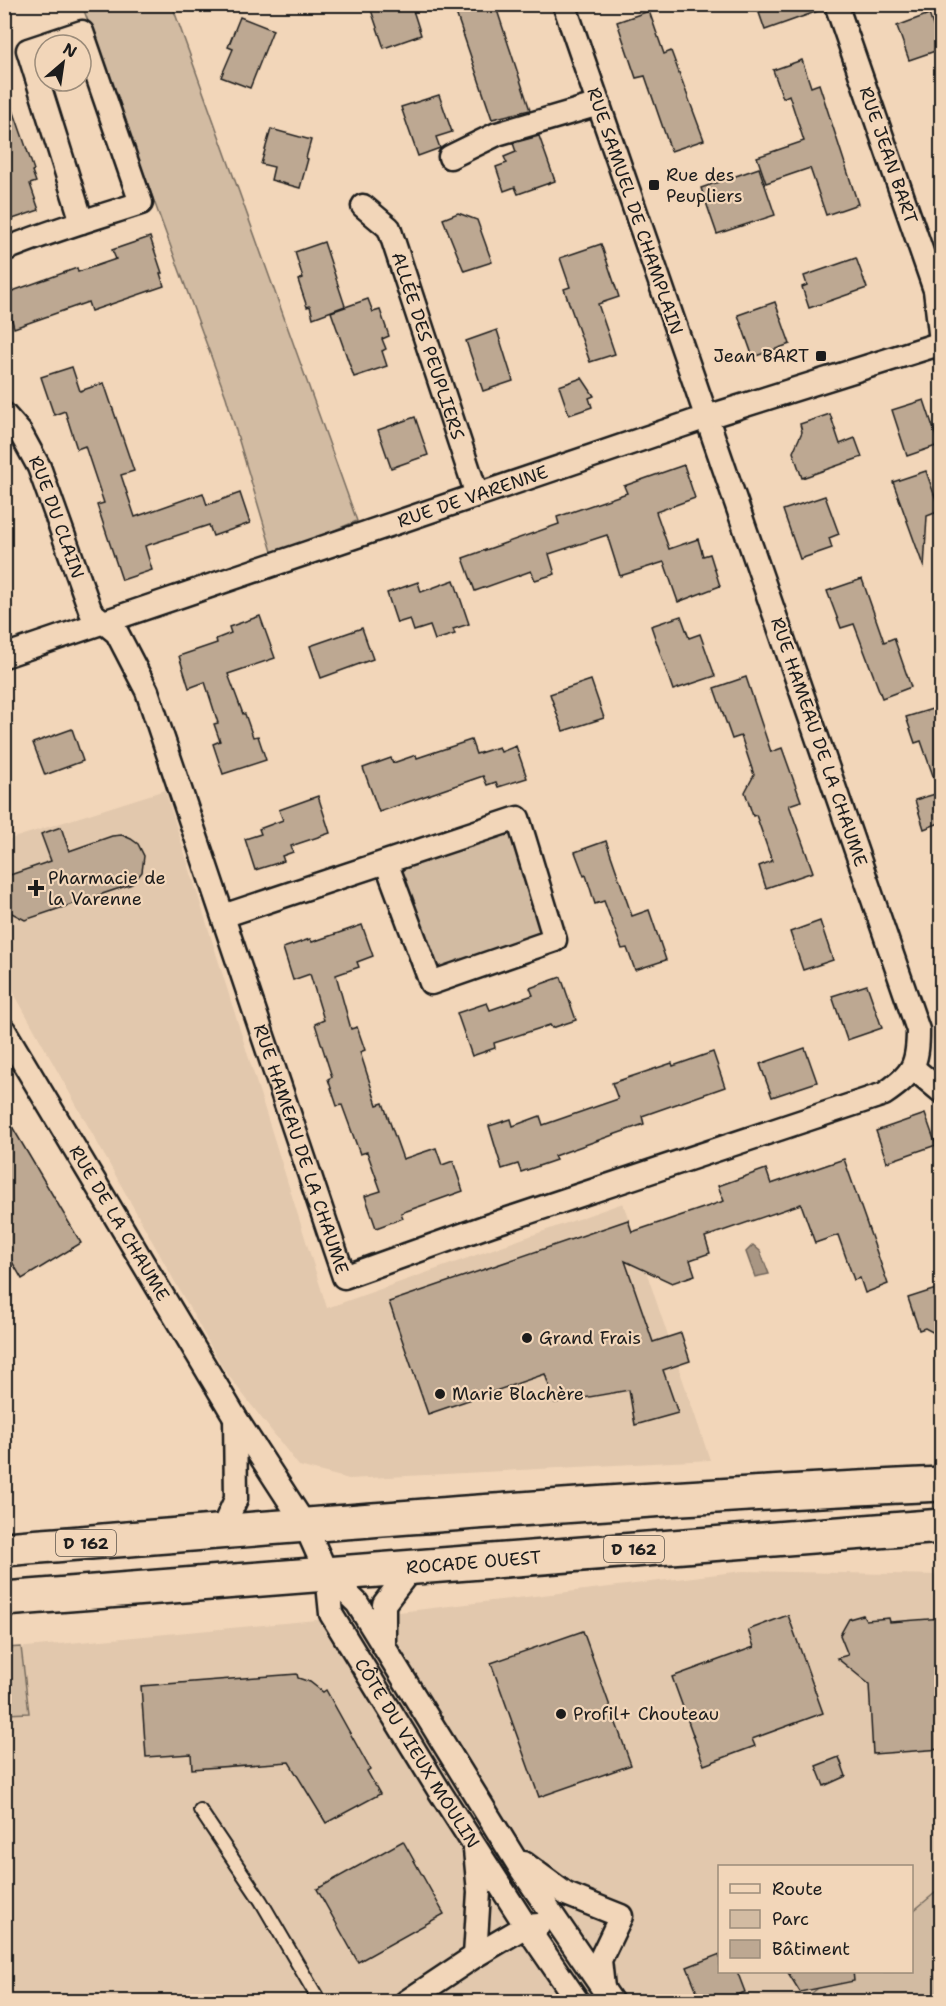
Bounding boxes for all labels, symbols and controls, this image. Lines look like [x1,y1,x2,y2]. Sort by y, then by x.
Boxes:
north arrow [33,33,93,93]
text: N [59,38,81,63]
street label: RUE JEAN BART [854,83,923,227]
street label: RUE SAMUEL DE CHAMPLAIN [581,84,689,338]
place label: Rue des Peupliers [666,163,743,208]
marker: Rue des Peupliers [647,178,661,192]
street label: ALLÉE DES PEUPLIERS [386,249,470,443]
place label: Jean BART [713,344,809,368]
marker: Jean BART [814,349,828,363]
street label: RUE DU CLAIN [23,451,90,582]
street label: RUE DE VARENNE [394,460,551,533]
street label: RUE HAMEAU DE LA CHAUME [765,614,873,870]
place label: Pharmacie de la Varenne [48,866,166,911]
marker: Pharmacie de la Varenne [29,881,43,895]
street label: RUE HAMEAU DE LA CHAUME [248,1021,354,1277]
street label: RUE DE LA CHAUME [64,1141,175,1305]
place label: Grand Frais [539,1326,641,1350]
marker: Grand Frais [520,1331,534,1345]
place label: Marie Blachère [452,1382,584,1406]
marker: Marie Blachère [433,1387,447,1401]
road number: D 162 [56,1530,116,1556]
road number: D 162 [604,1536,664,1562]
street label: ROCADE OUEST [405,1545,542,1580]
street label: CÔTE DU VIEUX MOULIN [349,1654,485,1853]
place label: Profil+ Chouteau [573,1702,719,1726]
marker: Profil+ Chouteau [554,1707,568,1721]
legend [718,1865,913,1973]
text: Route [772,1877,823,1901]
text: Parc [772,1907,809,1931]
text: Bâtiment [772,1937,850,1961]

